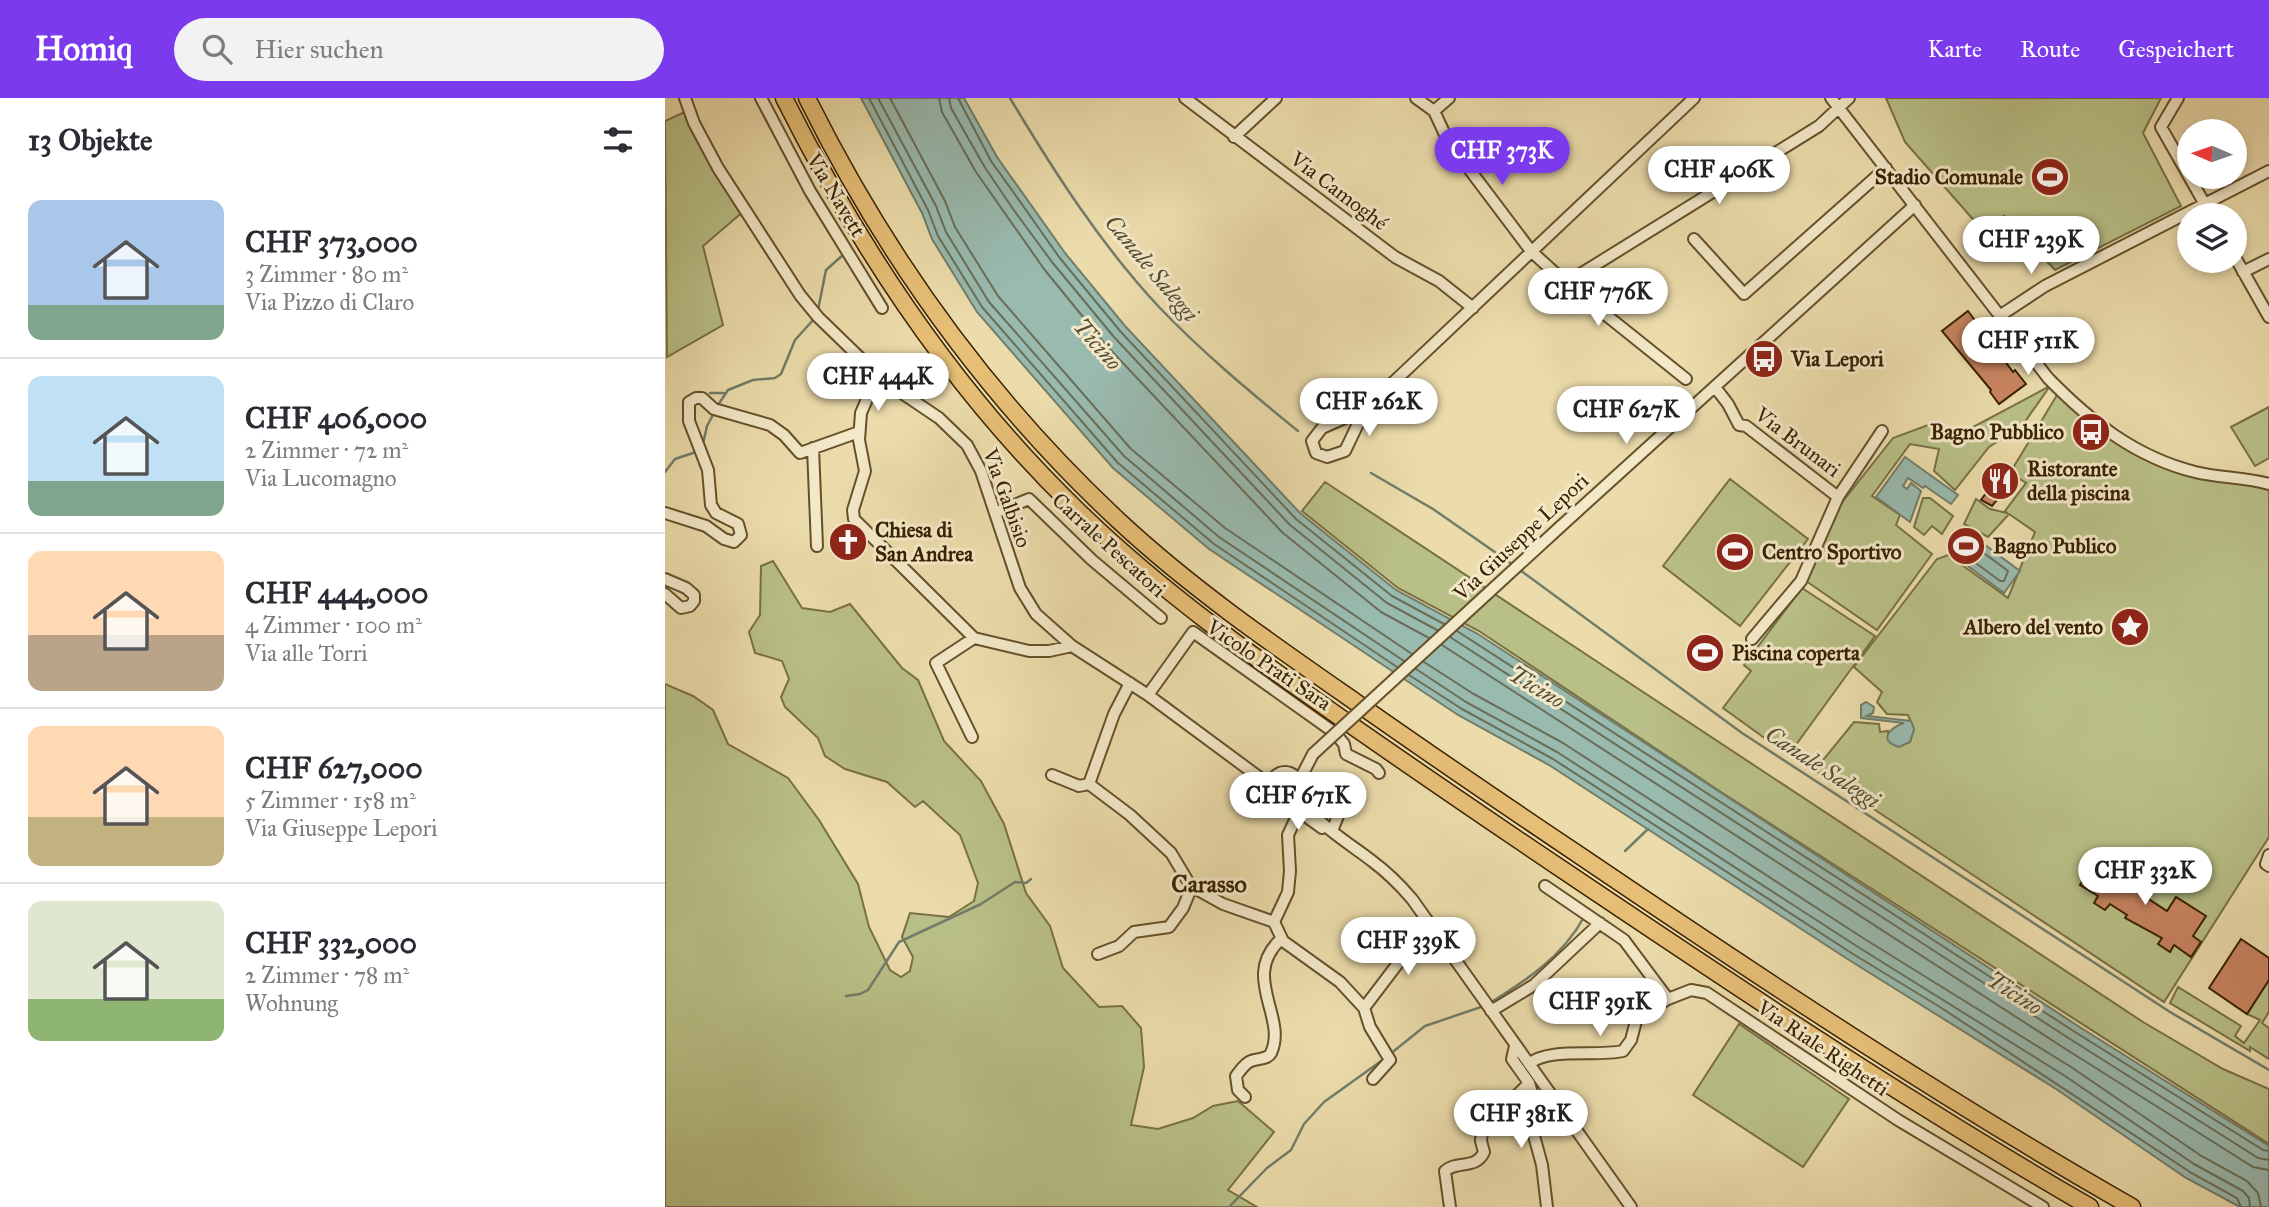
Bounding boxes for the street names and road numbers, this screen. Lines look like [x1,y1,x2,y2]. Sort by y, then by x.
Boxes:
street label: Via Camoghé [1284,145,1393,236]
street label: Via Navett [800,148,871,242]
street label: Via Brunari [1749,401,1846,483]
street label: Via Galbisio [977,444,1037,551]
street label: Via Giuseppe Lepori [1447,467,1594,607]
street label: Carrale Pescatori [1047,487,1171,603]
street label: Vicolo Prati Sara [1201,613,1336,716]
street label: Via Riale Righetti [1751,994,1894,1102]

